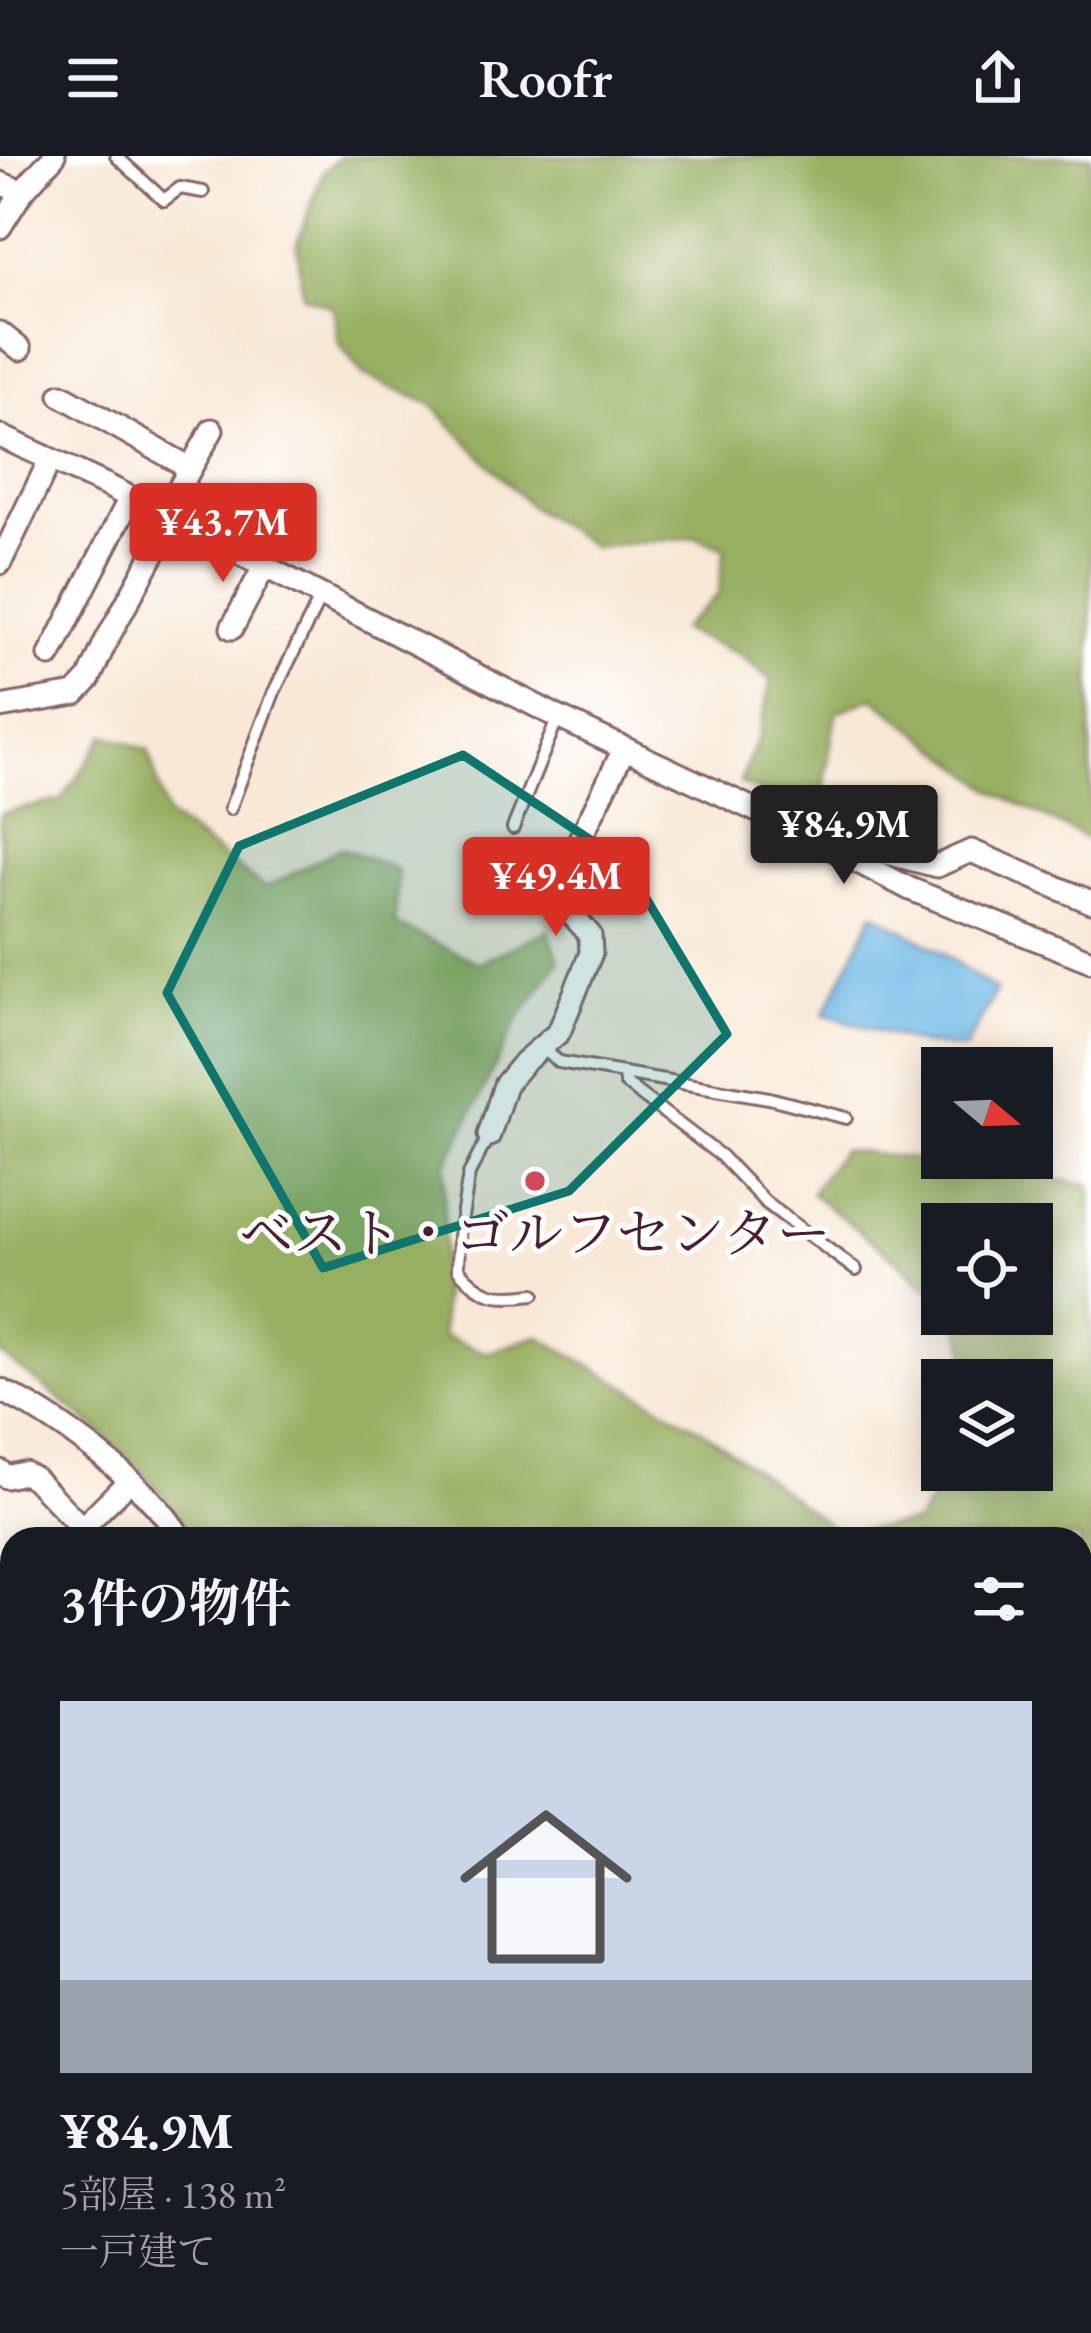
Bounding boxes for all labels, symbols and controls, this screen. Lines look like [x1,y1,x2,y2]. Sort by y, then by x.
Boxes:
text: Roofr [479,43,612,113]
icon: menu [60,45,126,111]
icon: share [965,45,1031,111]
pin: ¥43.7M [125,483,321,585]
text: ¥43.7M [157,496,289,547]
pin: ¥84.9M [746,785,942,887]
text: ¥84.9M [778,798,910,849]
pin: ¥49.4M [458,837,654,939]
text: ¥49.4M [490,850,622,901]
north arrow [921,1047,1053,1179]
map controls [921,1047,1053,1491]
marker: ベスト・ゴルフセンター [522,1168,548,1194]
place label: ベスト・ゴルフセンター [239,1198,831,1268]
button: locate [921,1203,1053,1335]
button: layers [921,1359,1053,1491]
icon: filters [966,1566,1032,1632]
text: 3件の物件 [60,1570,291,1636]
icon: home [438,1779,654,1995]
text: ¥84.9M [60,2097,234,2163]
text: 5部屋 · 138 m² [60,2169,286,2220]
text: 一戸建て [60,2226,216,2277]

